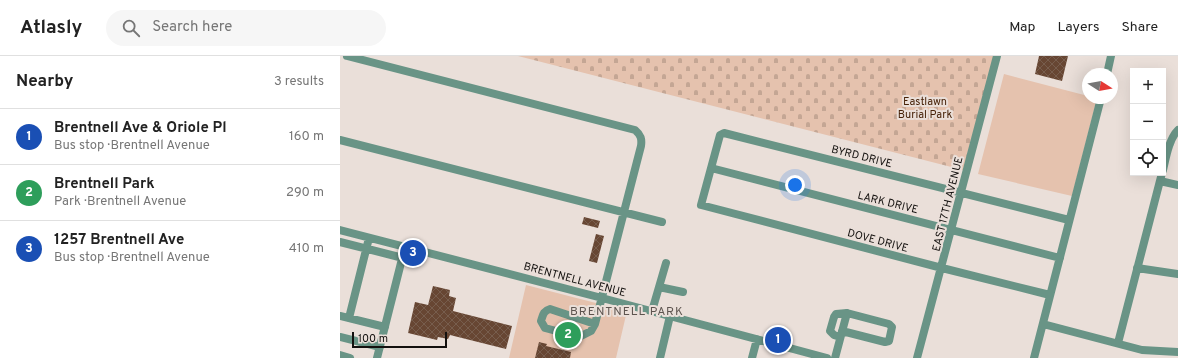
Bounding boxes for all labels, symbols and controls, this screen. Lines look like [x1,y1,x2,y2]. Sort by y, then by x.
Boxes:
search box [106,10,386,46]
text: Atlasly [20,16,82,40]
icon: search [120,17,142,39]
text: Search here [152,18,232,37]
text: Map [1009,19,1035,36]
text: Layers [1057,19,1099,36]
text: Share [1121,19,1158,36]
north arrow [1082,68,1118,104]
map controls [1130,68,1166,176]
button: + [1130,68,1166,104]
text: Nearby [16,71,73,93]
text: 3 results [274,74,324,90]
park label: Eastlawn Burial Park [898,95,952,122]
button: − [1130,104,1166,140]
text: Brentnell Ave & Oriole Pl [54,119,227,138]
text: 1 [26,129,32,145]
text: 160 m [289,129,324,145]
text: Bus stop · Brentnell Avenue [54,138,210,154]
button: locate [1130,140,1166,176]
street label: BYRD DRIVE [830,143,894,171]
street label: EAST 17TH AVENUE [929,155,967,253]
text: Brentnell Park [54,175,155,194]
your location [785,175,805,195]
text: 2 [25,185,33,201]
text: 290 m [286,185,324,201]
street label: LARK DRIVE [856,189,920,217]
text: Park · Brentnell Avenue [54,194,186,210]
street label: DOVE DRIVE [846,226,910,256]
text: 1257 Brentnell Ave [54,231,184,250]
pin: 3 [400,238,426,268]
text: 3 [25,241,33,257]
text: 410 m [289,241,324,257]
text: Bus stop · Brentnell Avenue [54,250,210,266]
street label: BRENTNELL AVENUE [522,260,628,300]
district label: BRENTNELL PARK [570,304,684,320]
pin: 2 [555,320,581,350]
pin: 1 [765,325,791,355]
scale bar [352,330,447,349]
text: 100 m [358,332,388,346]

